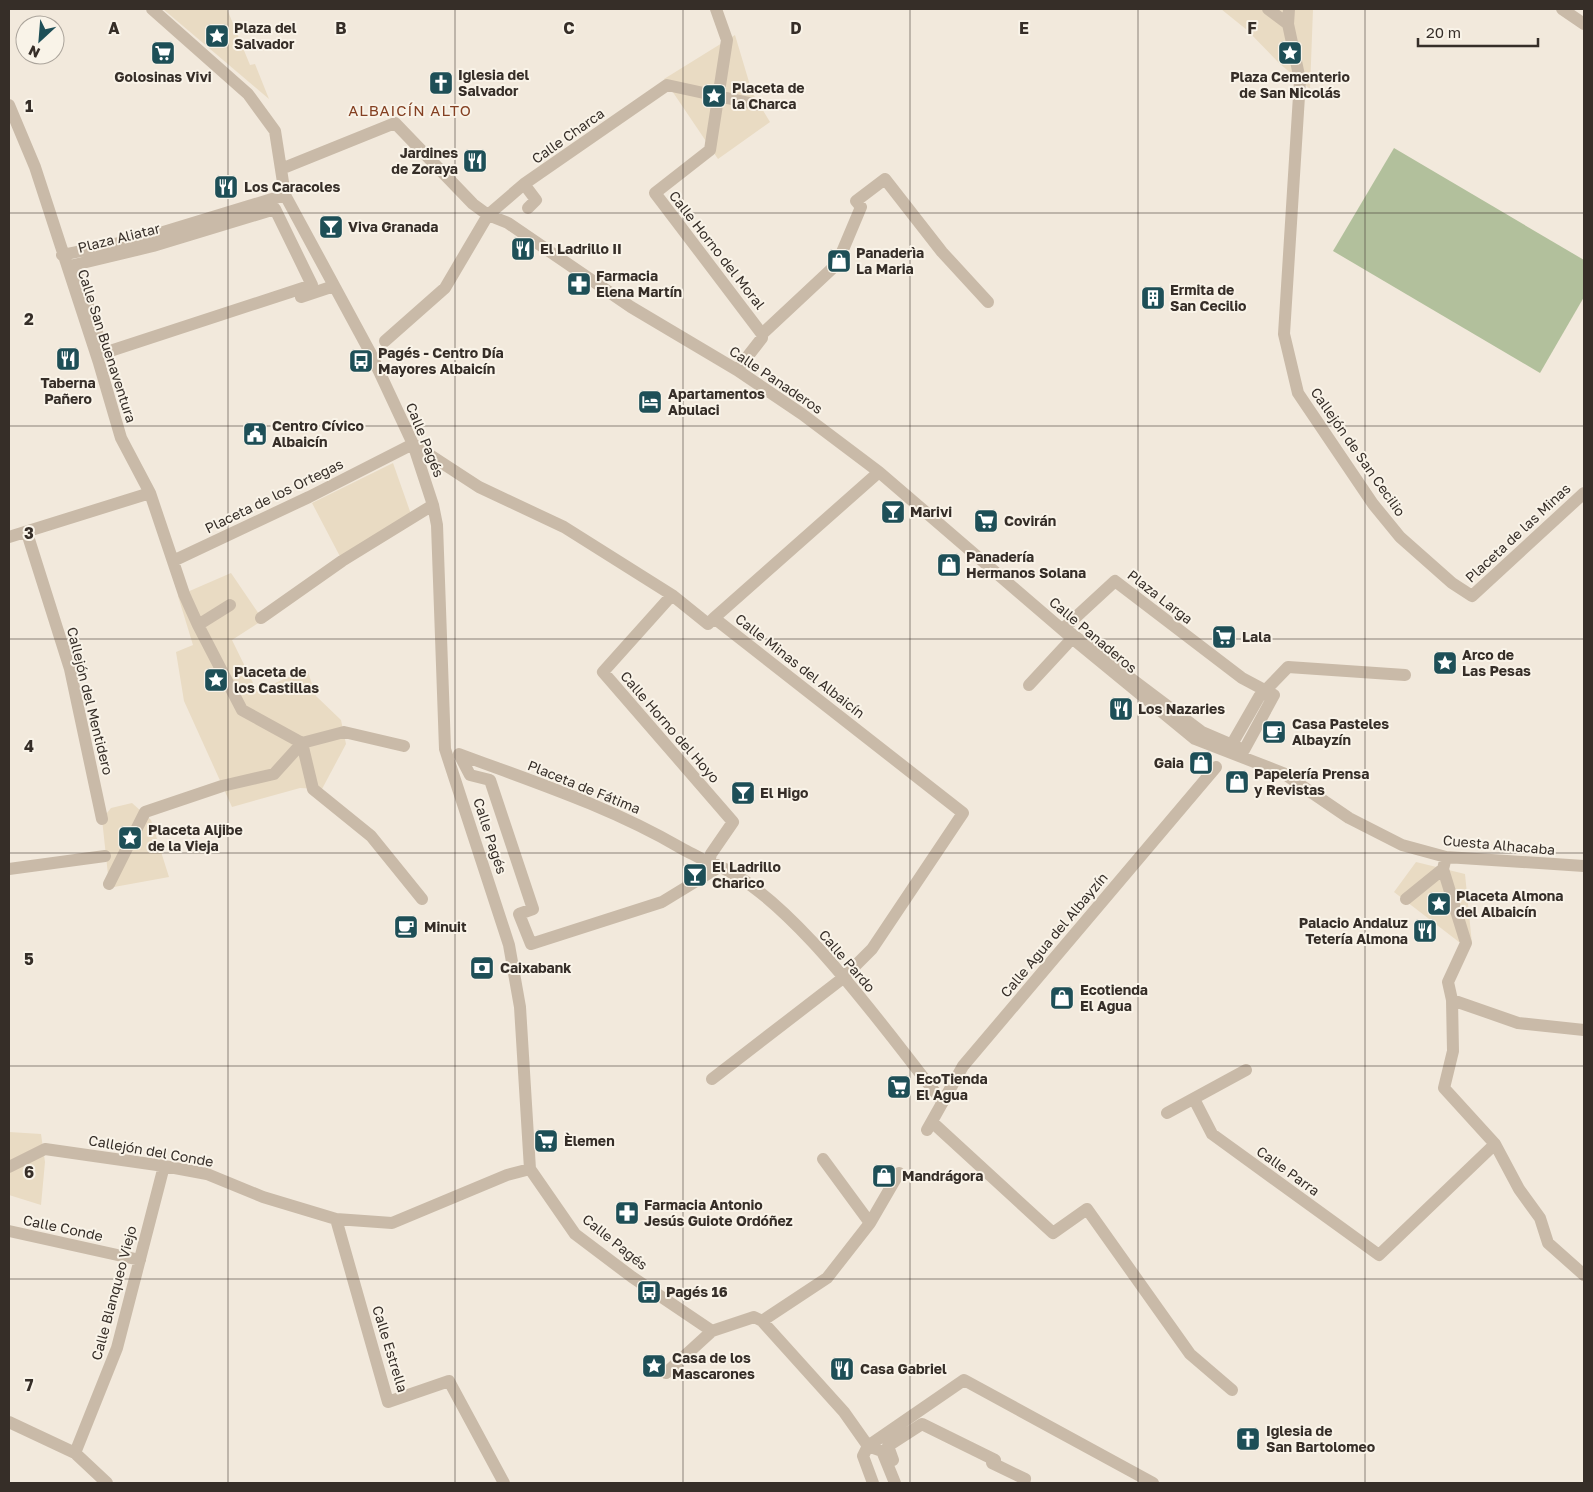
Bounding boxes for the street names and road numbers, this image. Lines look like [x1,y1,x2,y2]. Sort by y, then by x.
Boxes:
street label: Calle Charca [528,104,607,167]
street label: Calle Horno del Moral [666,187,769,312]
street label: Plaza Aliatar [76,219,162,256]
street label: Calle San Buenaventura [75,267,140,425]
street label: Calle Panaderos [726,342,826,417]
street label: Callejón de San Cecilio [1307,384,1409,519]
street label: Calle Pagés [403,400,448,480]
street label: Placeta de los Ortegas [202,455,346,537]
street label: Placeta de las Minas [1462,479,1574,586]
street label: Plaza Larga [1124,566,1196,627]
street label: Calle Panaderos [1046,593,1141,676]
street label: Calle Minas del Albaicín [732,610,868,721]
street label: Callejón del Mentidero [64,625,117,777]
street label: Calle Horno del Hoyo [617,667,723,786]
street label: Placeta de Fátima [525,756,643,817]
street label: Calle Pagés [470,796,511,876]
street label: Cuesta Alhacaba [1442,831,1556,858]
street label: Calle Agua del Albayzín [996,869,1111,1000]
street label: Calle Pardo [816,926,879,995]
street label: Callejón del Conde [87,1131,215,1170]
street label: Calle Parra [1254,1142,1323,1199]
street label: Calle Pagés [579,1210,651,1273]
street label: Calle Conde [22,1211,105,1244]
street label: Calle Blanqueo Viejo [87,1224,140,1362]
street label: Calle Estrella [369,1303,412,1394]

